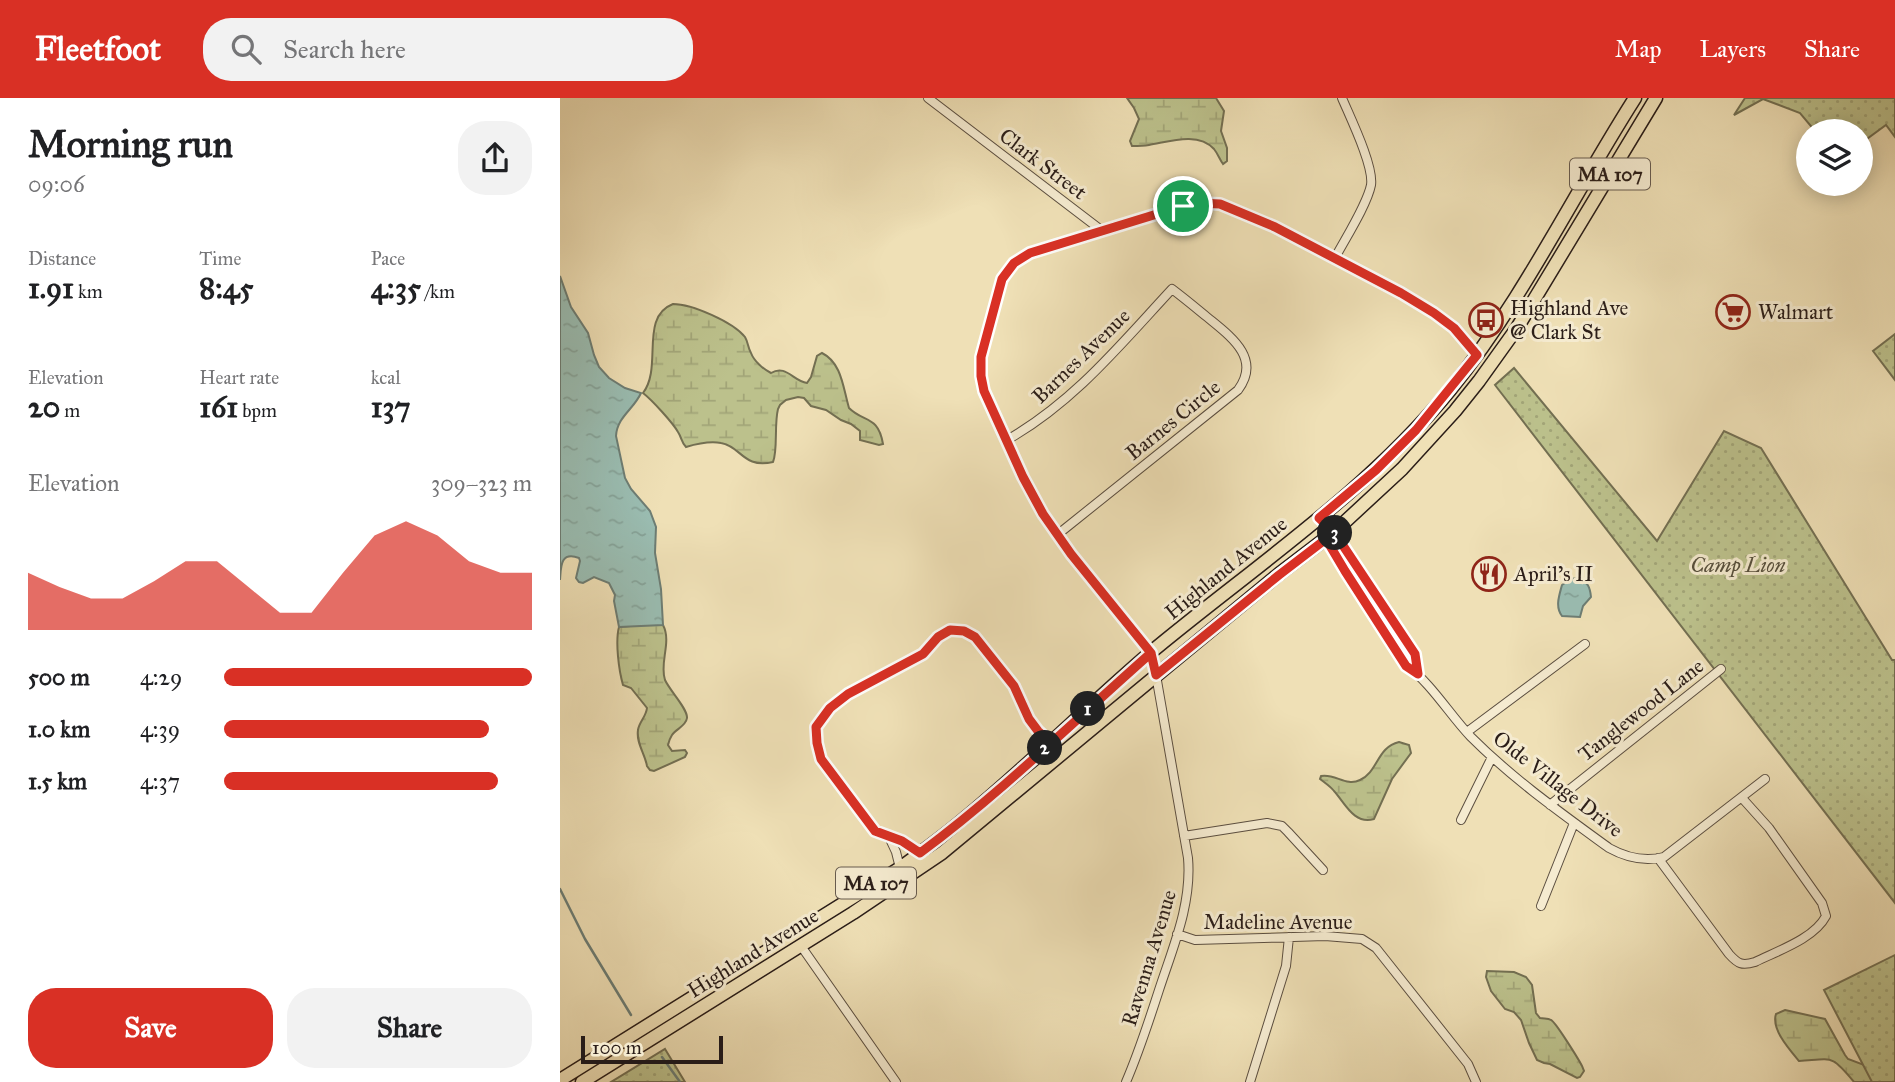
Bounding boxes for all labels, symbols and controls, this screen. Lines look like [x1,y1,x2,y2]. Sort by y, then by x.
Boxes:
search box [203,18,693,81]
text: Fleetfoot [35,29,161,69]
icon: search [227,30,265,68]
text: Search here [283,33,406,65]
text: Map [1615,34,1662,64]
text: Layers [1700,34,1766,64]
text: Share [1804,34,1860,64]
map controls [1796,119,1873,196]
button: layers [1796,119,1873,196]
text: Morning run [28,121,233,167]
button: share [458,121,532,195]
street label: Clark Street [994,123,1092,206]
road number: MA 107 [1570,158,1650,190]
text: 09:06 [28,170,85,198]
pin [1153,176,1213,236]
icon: arrive [1164,187,1202,225]
text: Distance [28,247,96,270]
text: Time [199,247,241,270]
text: Pace [371,247,405,270]
text: 1.91 [28,270,74,306]
text: 8:45 [199,270,254,306]
text: 4:35 [371,270,421,306]
text: km [74,280,103,303]
text: /km [421,280,455,303]
supermarket icon: Walmart [1714,293,1752,331]
place label: Highland Ave @ Clark St [1510,295,1629,345]
place label: Walmart [1758,299,1834,325]
bus stop icon: Highland Ave @ Clark St [1467,301,1505,339]
street label: Barnes Avenue [1027,303,1136,409]
text: Elevation [28,366,103,389]
text: Heart rate [199,366,279,389]
text: kcal [371,366,401,389]
street label: Barnes Circle [1121,374,1226,466]
text: 20 [28,389,60,425]
text: 161 [199,389,238,425]
text: 137 [371,389,411,425]
text: m [60,399,80,422]
text: bpm [238,399,277,422]
text: Elevation [28,469,119,497]
text: 309–323 m [431,469,532,497]
street label: Highland Avenue [1160,511,1292,625]
pin: 3 [1318,516,1352,550]
text: 3 [1331,521,1338,544]
park label: Camp Lion [1690,552,1786,578]
restaurant icon: April's II [1470,555,1508,593]
place label: April's II [1513,561,1593,587]
street label: Tanglewood Lane [1573,653,1709,767]
text: 500 m [28,663,90,691]
text: 4:29 [140,663,182,691]
pin: 1 [1070,692,1106,726]
text: 1 [1084,697,1091,720]
text: 1.0 km [28,715,90,743]
text: 4:39 [140,715,180,743]
street label: Olde Village Drive [1488,725,1628,843]
pin: 2 [1028,730,1063,766]
text: 2 [1040,736,1049,759]
text: 1.5 km [28,767,87,795]
text: 4:37 [140,767,180,795]
road number: MA 107 [836,868,916,898]
street label: Ravenna Avenue [1116,886,1182,1029]
street label: Highland Avenue [683,902,823,1004]
street label: Madeline Avenue [1204,909,1353,935]
button: Save [28,988,273,1068]
button: Share [287,988,532,1068]
scale bar [581,1033,723,1065]
text: 100 m [592,1036,642,1059]

